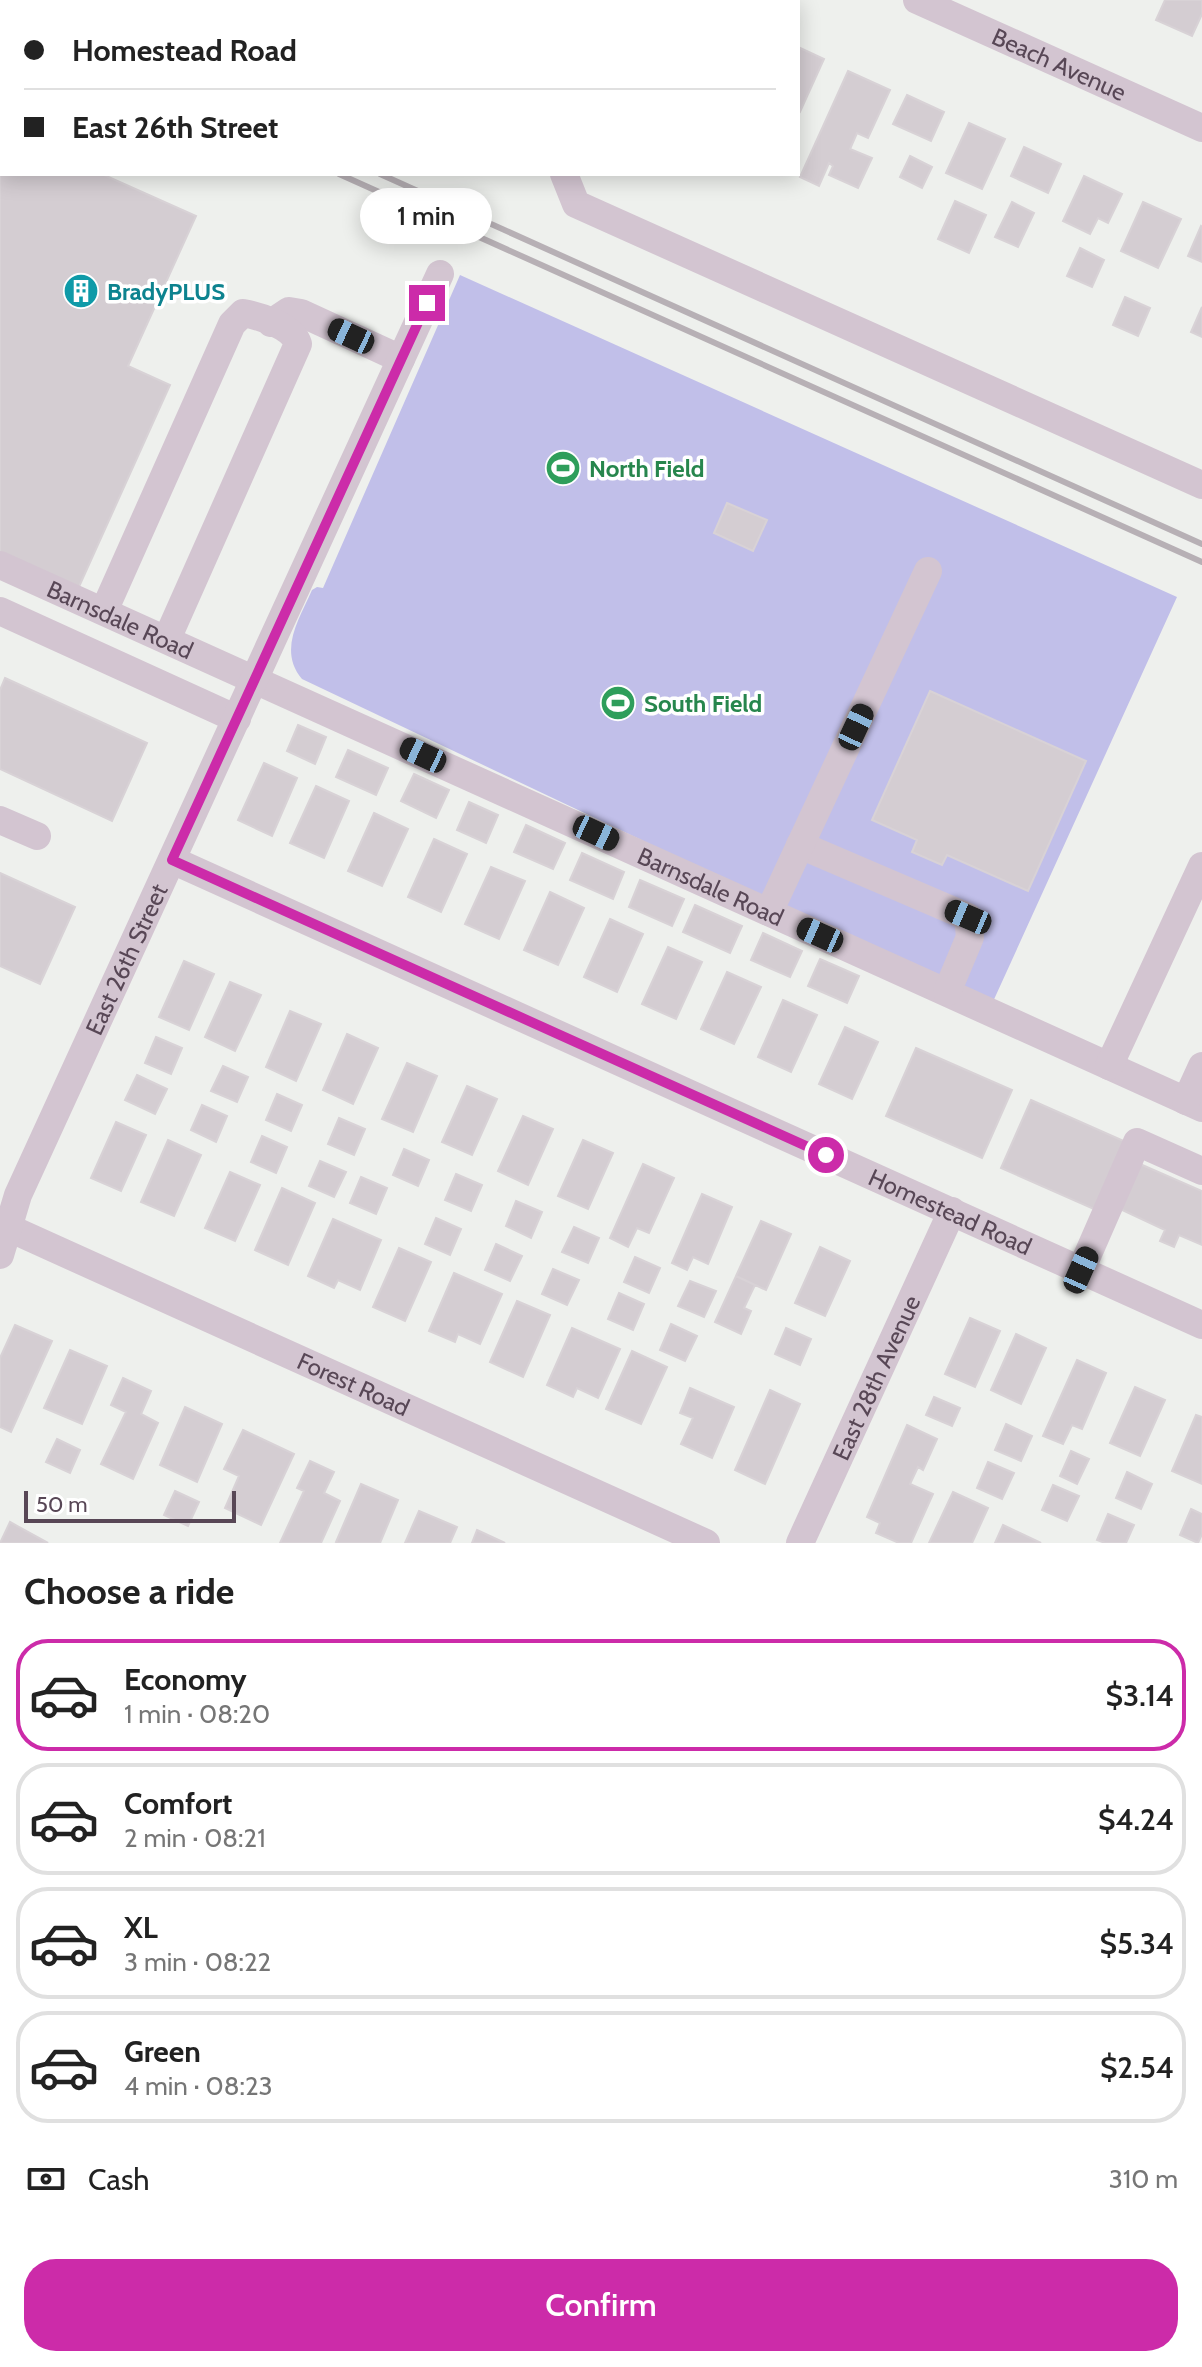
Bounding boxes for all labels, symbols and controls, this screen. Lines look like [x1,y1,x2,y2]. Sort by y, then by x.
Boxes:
street label: Beach Avenue [988,21,1131,107]
text: Homestead Road [72,32,297,69]
text: East 26th Street [72,109,278,146]
callout: 1 min [361,187,493,243]
text: 1 min [397,200,455,232]
building icon: BradyPLUS [62,272,100,310]
place label: BradyPLUS [107,277,225,306]
route end [409,285,445,321]
car [324,315,378,357]
sports icon: North Field [544,449,582,487]
place label: North Field [589,454,705,483]
street label: Barnsdale Road [43,574,198,665]
sports icon: South Field [599,684,637,722]
place label: South Field [644,689,762,718]
car [835,700,877,754]
car [396,734,450,776]
car [569,812,623,854]
street label: Barnsdale Road [633,841,788,932]
street label: East 26th Street [79,879,173,1039]
car [941,897,995,937]
car [793,914,847,956]
route start [808,1137,844,1173]
street label: Homestead Road [864,1162,1036,1261]
car [1060,1243,1102,1297]
street label: East 28th Avenue [826,1291,926,1464]
street label: Forest Road [293,1346,414,1422]
scale bar [24,1487,236,1523]
text: 50 m [36,1491,88,1518]
text: Choose a ride [24,1569,234,1613]
icon: car [28,1659,100,1731]
text: Economy [124,1661,247,1698]
text: $3.14 [1106,1677,1174,1714]
text: 1 min · 08:20 [124,1698,270,1730]
icon: car [28,1783,100,1855]
text: Comfort [124,1785,232,1822]
text: $4.24 [1098,1801,1174,1838]
text: 2 min · 08:21 [124,1822,266,1854]
icon: car [28,1907,100,1979]
text: XL [124,1909,158,1946]
text: $5.34 [1100,1925,1174,1962]
text: 3 min · 08:22 [124,1946,271,1978]
icon: car [28,2031,100,2103]
text: Green [124,2033,201,2070]
text: $2.54 [1100,2049,1174,2086]
text: 4 min · 08:23 [124,2070,273,2102]
icon: cash [24,2157,68,2201]
text: Cash [88,2161,150,2198]
text: 310 m [1109,2163,1178,2195]
button: Confirm [24,2259,1178,2351]

